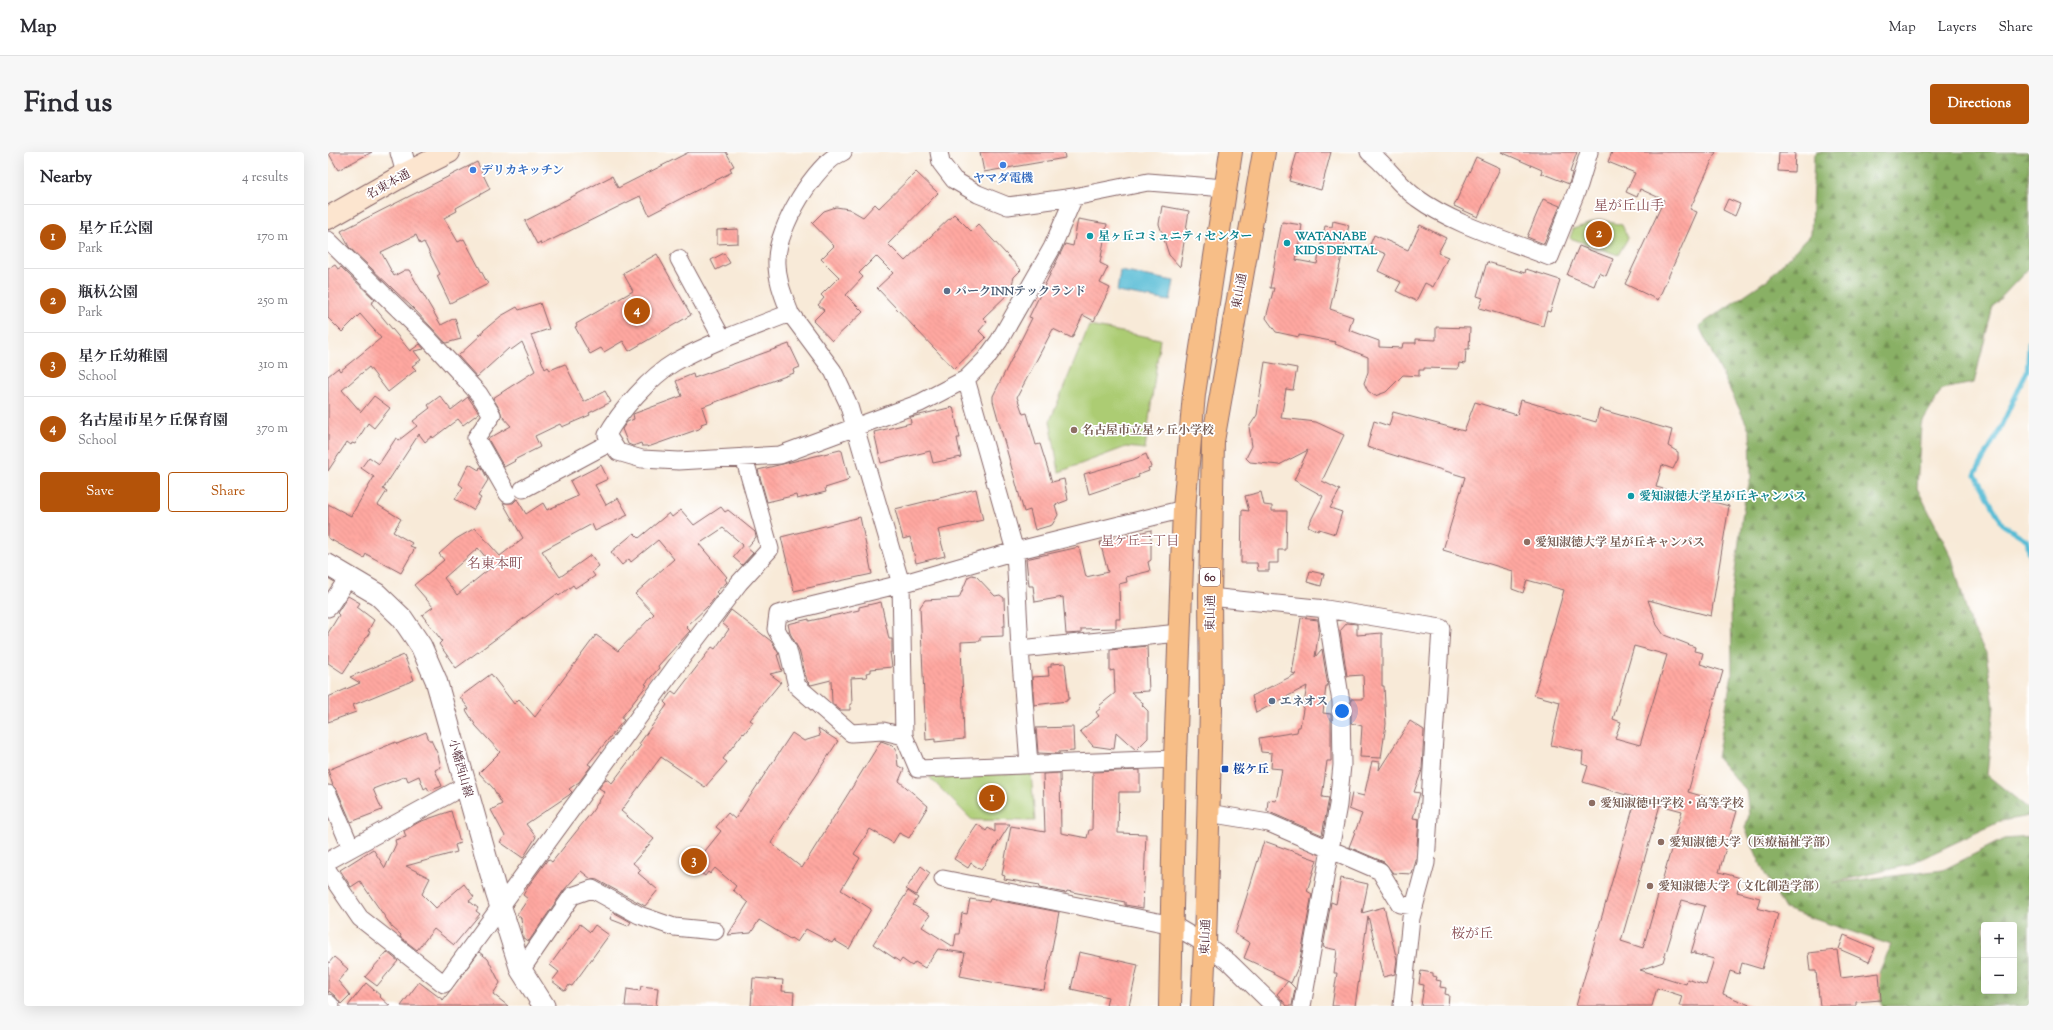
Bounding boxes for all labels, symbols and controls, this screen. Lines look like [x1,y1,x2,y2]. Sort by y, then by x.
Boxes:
text: Map [20,14,57,41]
text: Map [1889,18,1916,38]
text: Layers [1938,18,1976,38]
text: Share [1998,18,2033,38]
text: Find us [24,84,112,124]
button: Directions [1930,84,2029,124]
marker: ヤマダ電機 [998,160,1008,170]
place label: デリカキッチン [481,162,564,180]
street label: 名東本通 [363,165,414,204]
marker: デリカキッチン [468,165,478,175]
text: Nearby [40,166,92,190]
text: 4 results [242,169,288,187]
place label: ヤマダ電機 [973,170,1033,188]
district label: 星が丘山手 [1594,197,1664,217]
text: 星ケ丘公園 [78,219,153,240]
pin: 2 [1586,219,1612,249]
text: 1 [51,228,55,246]
text: 170 m [257,228,288,246]
place label: 星ヶ丘コミュニティセンター [1098,228,1252,246]
place label: WATANABE KIDS DENTAL [1294,228,1378,260]
marker: 星ヶ丘コミュニティセンター [1085,231,1095,241]
marker: WATANABE KIDS DENTAL [1282,238,1292,248]
text: Park [78,240,103,258]
street label: 東山通 [1228,272,1252,310]
text: 瓶杁公園 [78,283,138,304]
place label: パークINNテックランド [955,283,1086,301]
marker: パークINNテックランド [942,286,952,296]
text: 2 [50,292,56,310]
text: 250 m [257,292,288,310]
pin: 4 [624,296,650,326]
text: Park [78,304,103,322]
text: 星ケ丘幼稚園 [78,347,168,368]
text: 3 [50,356,56,374]
text: 310 m [258,356,288,374]
text: School [78,368,117,386]
text: 名古屋市星ケ丘保育園 [78,411,228,432]
text: 4 [50,420,56,438]
text: 370 m [256,420,288,438]
place label: 名古屋市立星ヶ丘小学校 [1082,422,1214,440]
marker: 名古屋市立星ヶ丘小学校 [1069,425,1079,435]
text: School [78,432,117,450]
button: Save [40,472,160,512]
button: Share [168,472,288,512]
place label: 愛知淑徳大学星が丘キャンパス [1639,488,1806,506]
marker: 愛知淑徳大学星が丘キャンパス [1626,491,1636,501]
district label: 星ケ丘二丁目 [1101,533,1179,551]
place label: 愛知淑徳大学 星が丘キャンパス [1535,534,1705,552]
marker: 愛知淑徳大学 星が丘キャンパス [1522,537,1532,547]
district label: 名東本町 [467,555,523,575]
road number: 60 [1200,568,1220,586]
street label: 東山通 [1202,595,1220,631]
place label: エネオス [1280,693,1328,711]
marker: エネオス [1267,696,1277,706]
your location [1332,701,1352,721]
street label: 小幡西山線 [443,737,477,800]
place label: 桜ケ丘 [1233,761,1269,779]
marker: 桜ケ丘 [1220,764,1230,774]
pin: 1 [979,783,1005,813]
place label: 愛知淑徳中学校・高等学校 [1600,795,1744,813]
marker: 愛知淑徳中学校・高等学校 [1587,798,1597,808]
place label: 愛知淑徳大学（医療福祉学部） [1669,834,1837,852]
marker: 愛知淑徳大学（医療福祉学部） [1656,837,1666,847]
pin: 3 [681,846,707,876]
place label: 愛知淑徳大学（文化創造学部） [1658,878,1826,896]
marker: 愛知淑徳大学（文化創造学部） [1645,881,1655,891]
street label: 東山通 [1196,919,1216,955]
map controls [1981,922,2017,994]
button: + [1981,922,2017,958]
district label: 桜が丘 [1451,925,1493,945]
button: − [1981,958,2017,994]

